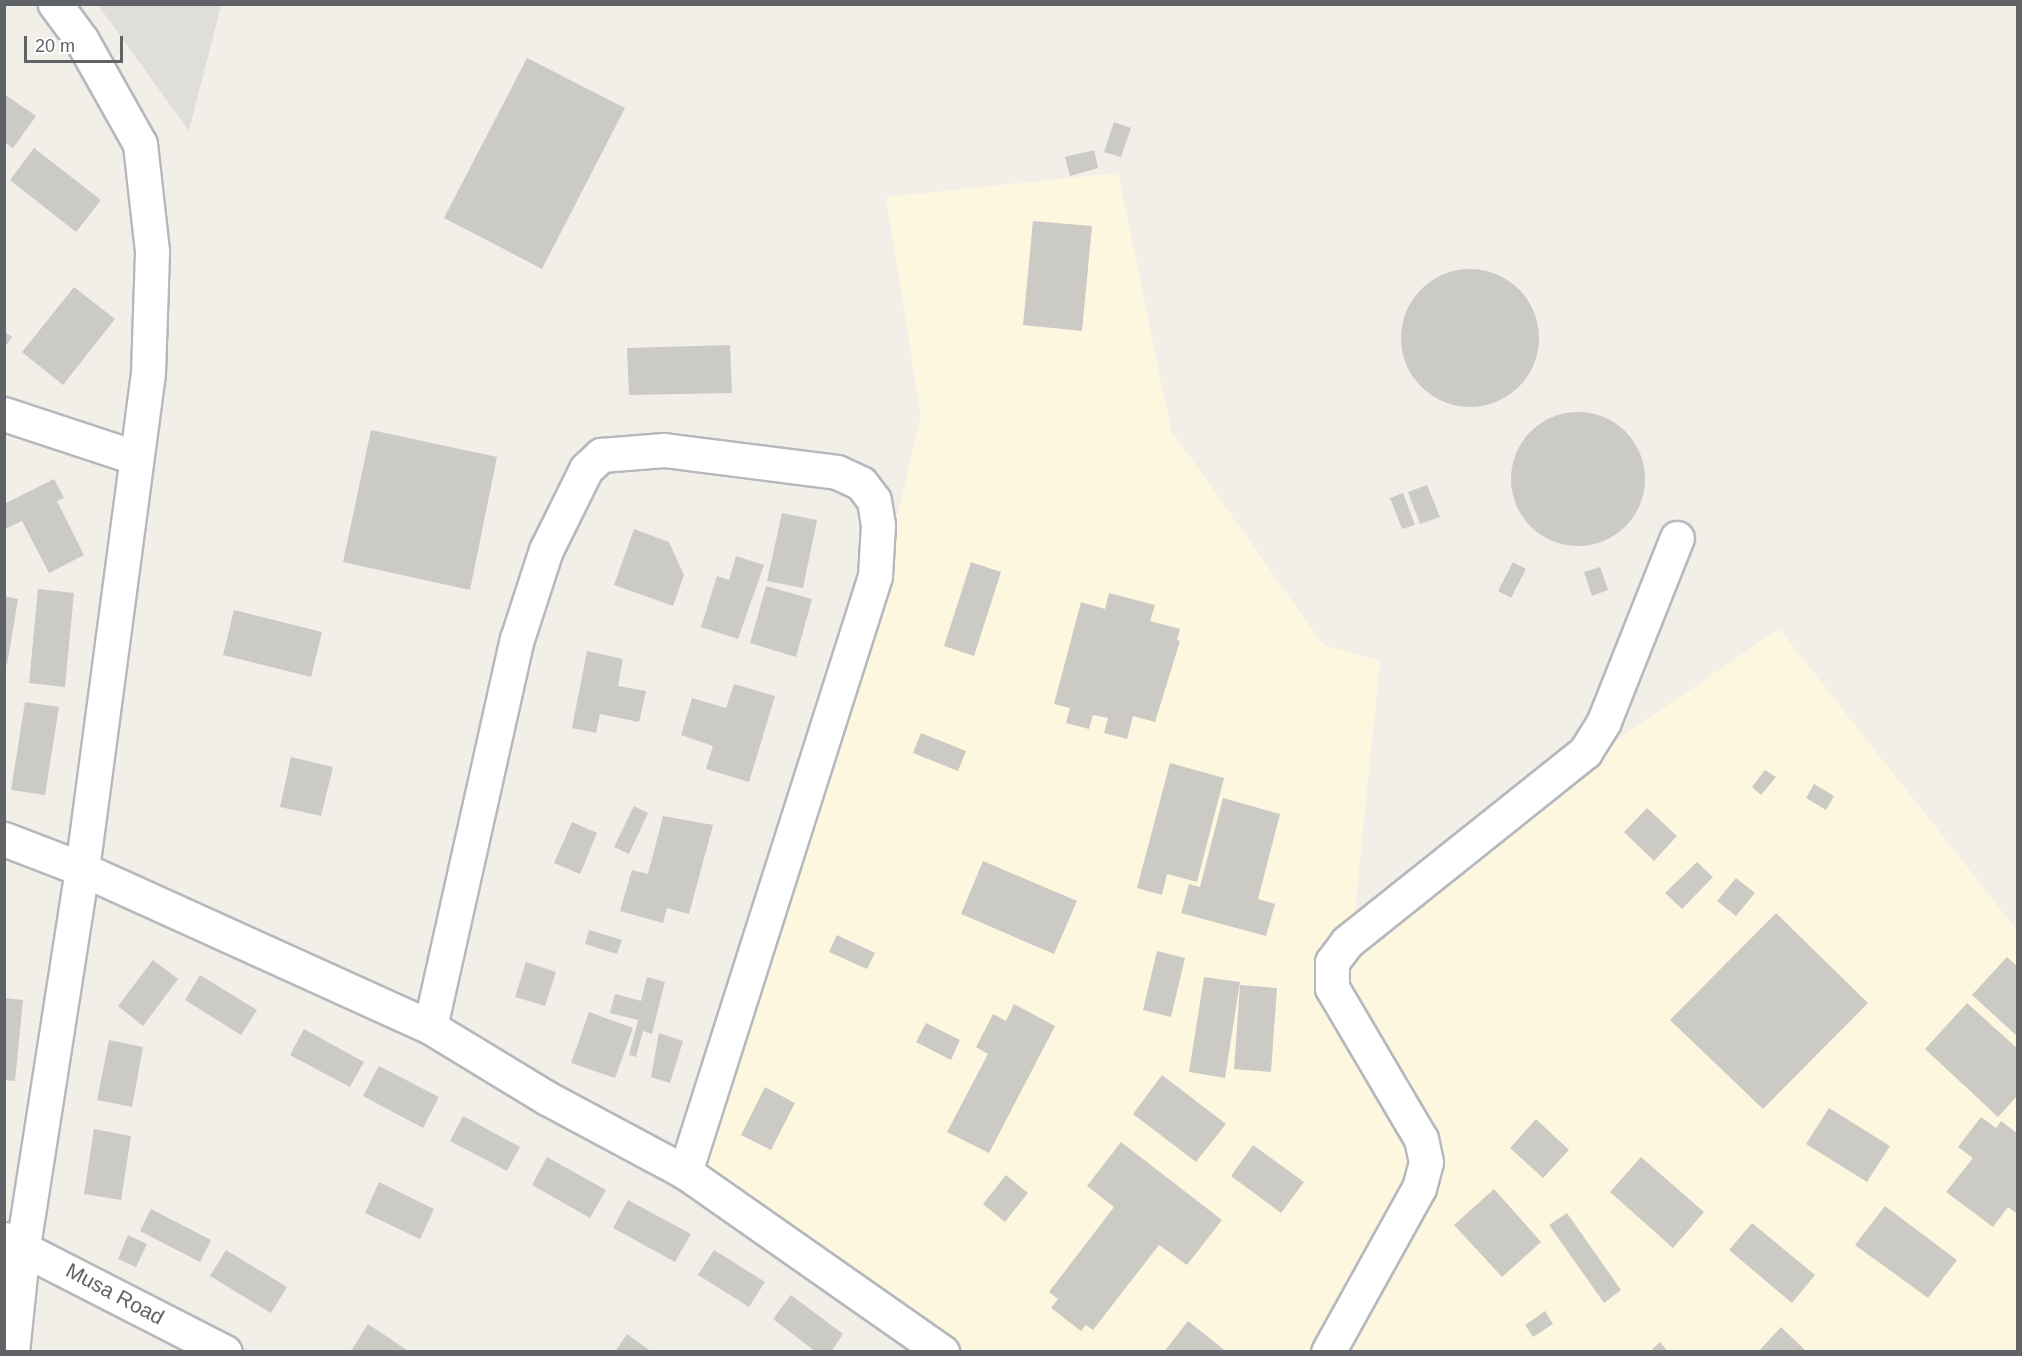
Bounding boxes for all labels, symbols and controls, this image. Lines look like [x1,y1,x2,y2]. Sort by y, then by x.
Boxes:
scale bar [27,24,126,62]
text: 20 m [35,36,75,56]
street label: Musa Road [62,1258,168,1330]

